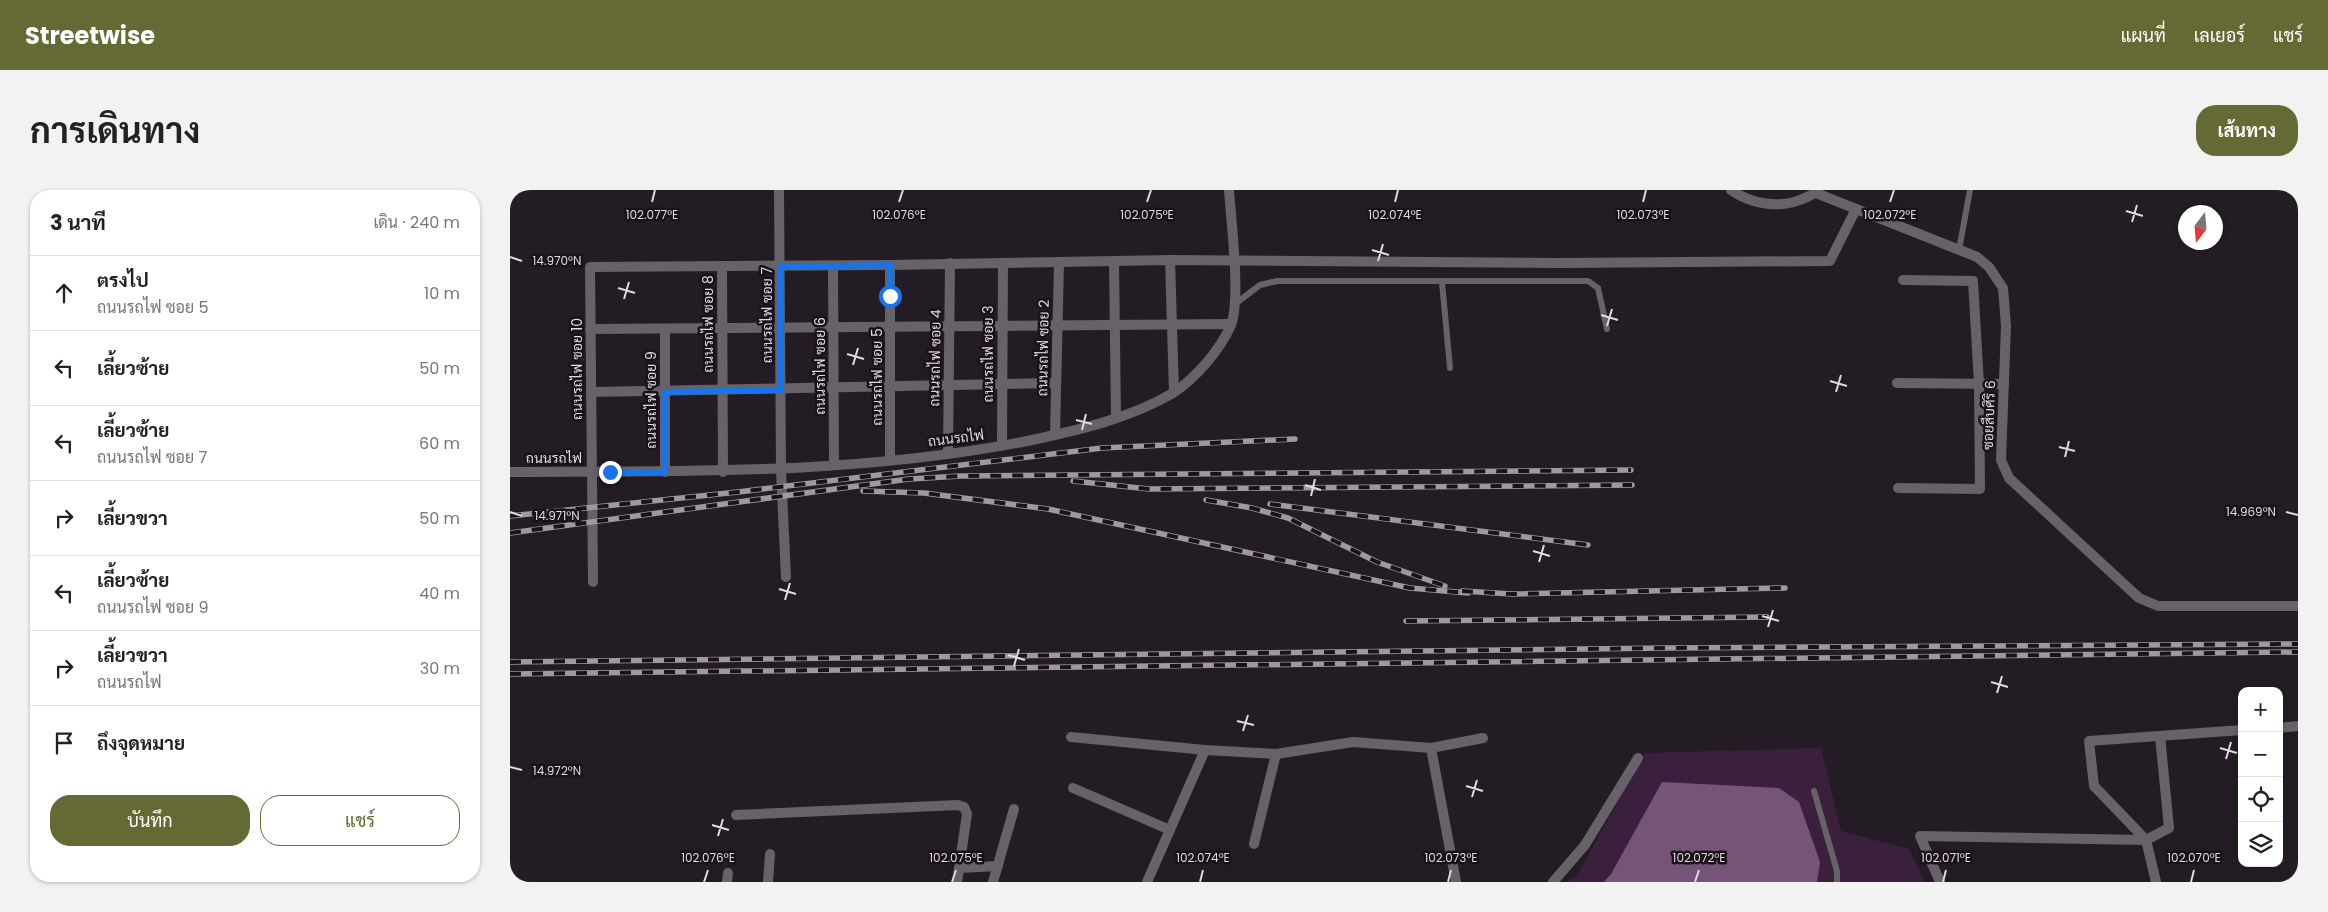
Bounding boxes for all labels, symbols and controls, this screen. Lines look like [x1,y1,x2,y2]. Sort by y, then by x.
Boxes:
text: Streetwise [25,19,155,52]
text: แผนที่ [2121,23,2166,48]
text: เลเยอร์ [2194,23,2245,48]
text: แชร์ [2273,23,2303,48]
button: เส้นทาง [2196,105,2298,156]
text: การเดินทาง [30,106,200,155]
north arrow [2178,205,2223,250]
text: 102.077°E [626,206,678,223]
text: 102.076°E [872,206,926,223]
text: 102.075°E [1120,206,1174,223]
text: 102.074°E [1368,206,1422,223]
text: 102.073°E [1616,206,1670,223]
text: 102.072°E [1864,206,1916,223]
text: 3 นาที [50,208,106,237]
text: เดิน · 240 m [373,211,460,234]
text: 14.970°N [533,252,581,269]
street label: ถนนรถไฟ ซอย 7 [757,266,777,363]
text: ตรงไป [97,267,149,294]
street label: ถนนรถไฟ ซอย 8 [698,275,718,373]
icon: ahead [50,279,78,307]
text: 10 m [424,282,460,305]
route start [879,285,902,308]
text: ถนนรถไฟ ซอย 5 [97,296,208,319]
street label: ถนนรถไฟ ซอย 2 [1032,299,1054,397]
street label: ถนนรถไฟ ซอย 3 [978,306,998,403]
street label: ถนนรถไฟ ซอย 4 [924,309,946,407]
street label: ถนนรถไฟ ซอย 6 [810,317,830,415]
street label: ถนนรถไฟ ซอย 10 [567,318,587,420]
street label: ถนนรถไฟ ซอย 5 [867,328,887,426]
street label: ถนนรถไฟ ซอย 9 [641,351,661,449]
icon: left [50,354,78,382]
text: เลี้ยวซ้าย [97,355,169,382]
text: 50 m [419,357,460,380]
street label: ซอยสืบศิริ 6 [1978,380,2000,450]
text: เลี้ยวซ้าย [97,417,169,444]
street label: ถนนรถไฟ [927,425,985,451]
icon: left [50,429,78,457]
text: 60 m [419,432,460,455]
text: ถนนรถไฟ ซอย 7 [97,446,207,469]
street label: ถนนรถไฟ [526,448,582,468]
route end [599,461,622,484]
text: 14.969°N [2226,503,2276,520]
icon: right [50,504,78,532]
text: เลี้ยวขวา [97,505,168,532]
text: 50 m [419,507,460,530]
text: 14.971°N [534,507,580,524]
text: เลี้ยวซ้าย [97,567,169,594]
icon: left [50,579,78,607]
text: 40 m [419,582,460,605]
text: ถนนรถไฟ ซอย 9 [97,596,209,619]
text: เลี้ยวขวา [97,642,168,669]
icon: right [50,654,78,682]
text: 30 m [420,657,460,680]
text: ถนนรถไฟ [97,671,161,694]
map controls [2238,687,2283,867]
button: + [2238,687,2283,732]
icon: arrive [50,729,78,757]
text: ถึงจุดหมาย [97,730,185,757]
button: − [2238,732,2283,777]
text: 14.972°N [533,762,581,779]
button: locate [2238,777,2283,822]
button: บันทึก [50,795,250,846]
button: แชร์ [260,795,460,846]
button: layers [2238,822,2283,867]
text: 102.076°E [681,849,735,866]
text: 102.075°E [929,849,983,866]
text: 102.074°E [1176,849,1230,866]
text: 102.073°E [1424,849,1478,866]
text: 102.072°E [1673,849,1725,866]
text: 102.071°E [1921,849,1971,866]
text: 102.070°E [2167,849,2221,866]

